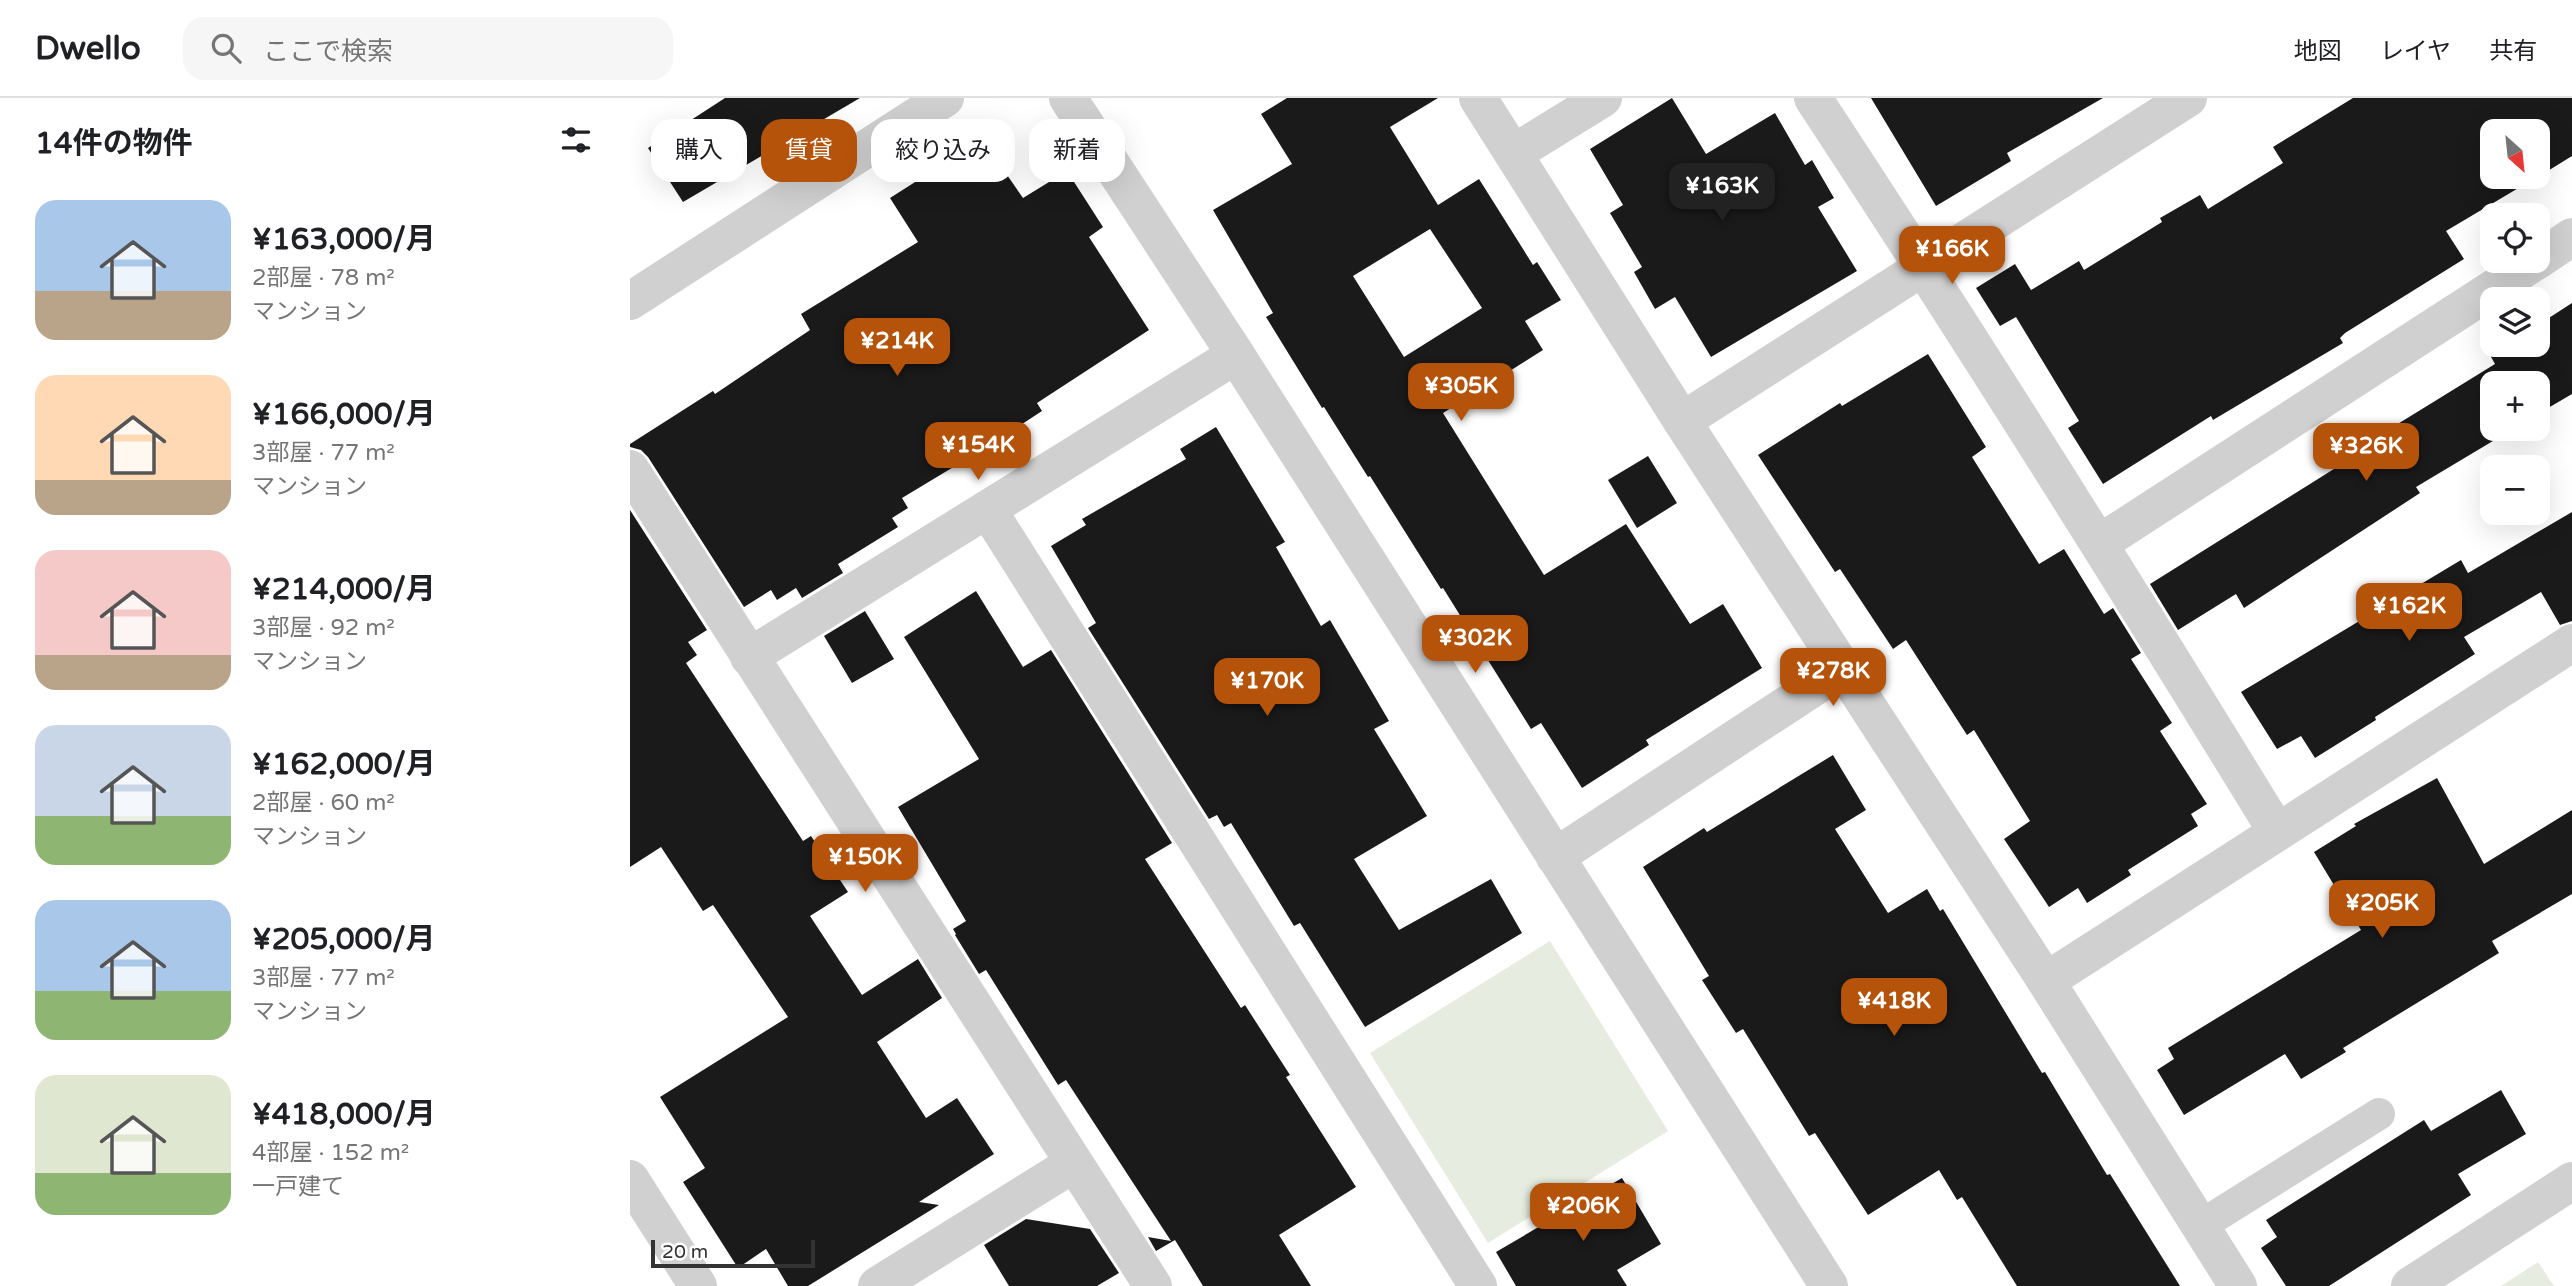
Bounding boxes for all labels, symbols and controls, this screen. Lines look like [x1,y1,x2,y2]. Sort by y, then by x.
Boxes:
search box [183,17,673,80]
text: Dwello [35,29,141,68]
icon: search [207,29,245,67]
text: ここで検索 [263,36,393,67]
text: 地図 [2294,37,2342,66]
text: レイヤ [2380,37,2451,66]
text: 共有 [2489,37,2537,66]
chip: 購入 [651,119,747,182]
chip: 賃貸 [761,119,857,182]
chip: 絞り込み [871,119,1015,182]
chip: 新着 [1029,119,1125,182]
north arrow [2480,119,2550,189]
map controls [2480,119,2550,525]
icon: filters [557,121,595,159]
text: 14件の物件 [35,125,193,162]
pin: ¥163K [1673,164,1771,223]
text: ¥163K [1685,172,1759,200]
button: locate [2480,203,2550,273]
text: ¥163,000/月 [252,221,436,258]
pin: ¥166K [1903,226,2001,286]
icon: home [91,228,175,312]
text: ¥166K [1915,235,1989,263]
text: 2部屋 · 78 m² [252,264,395,292]
button: layers [2480,287,2550,357]
text: マンション [252,298,367,326]
pin: ¥214K [848,318,946,378]
text: ¥214K [860,327,934,355]
pin: ¥305K [1412,364,1510,423]
button: + [2480,371,2550,441]
text: ¥305K [1424,372,1498,400]
text: ¥166,000/月 [252,396,436,433]
icon: home [91,403,175,487]
pin: ¥154K [929,422,1027,482]
pin: ¥326K [2317,424,2415,483]
text: ¥154K [941,431,1015,459]
text: ¥326K [2329,432,2403,460]
text: 3部屋 · 77 m² [252,439,395,467]
button: − [2480,455,2550,525]
text: マンション [252,473,367,501]
text: ¥214,000/月 [252,571,436,608]
icon: home [91,578,175,662]
pin: ¥162K [2360,584,2458,643]
text: ¥162K [2372,592,2446,620]
text: 3部屋 · 92 m² [252,614,395,642]
pin: ¥302K [1426,616,1524,675]
text: ¥302K [1438,624,1512,652]
text: マンション [252,648,367,676]
pin: ¥278K [1784,648,1882,708]
text: ¥278K [1796,657,1870,685]
pin: ¥170K [1218,658,1316,718]
text: ¥170K [1230,667,1304,695]
text: ¥162,000/月 [252,746,436,783]
icon: home [91,753,175,837]
text: 2部屋 · 60 m² [252,789,395,817]
text: マンション [252,823,367,851]
pin: ¥150K [816,834,914,894]
text: ¥150K [828,843,902,871]
pin: ¥205K [2333,880,2431,940]
text: ¥205K [2345,889,2419,917]
text: ¥205,000/月 [252,921,436,958]
icon: home [91,928,175,1012]
text: 3部屋 · 77 m² [252,964,395,992]
pin: ¥418K [1845,978,1943,1038]
text: ¥418K [1857,987,1931,1015]
text: マンション [252,998,367,1026]
text: ¥418,000/月 [252,1096,436,1133]
icon: home [91,1103,175,1187]
text: 4部屋 · 152 m² [252,1139,409,1167]
text: 一戸建て [252,1173,344,1201]
pin: ¥206K [1534,1184,1632,1243]
text: ¥206K [1546,1192,1620,1220]
scale bar [651,1237,816,1269]
text: 20 m [662,1241,708,1263]

